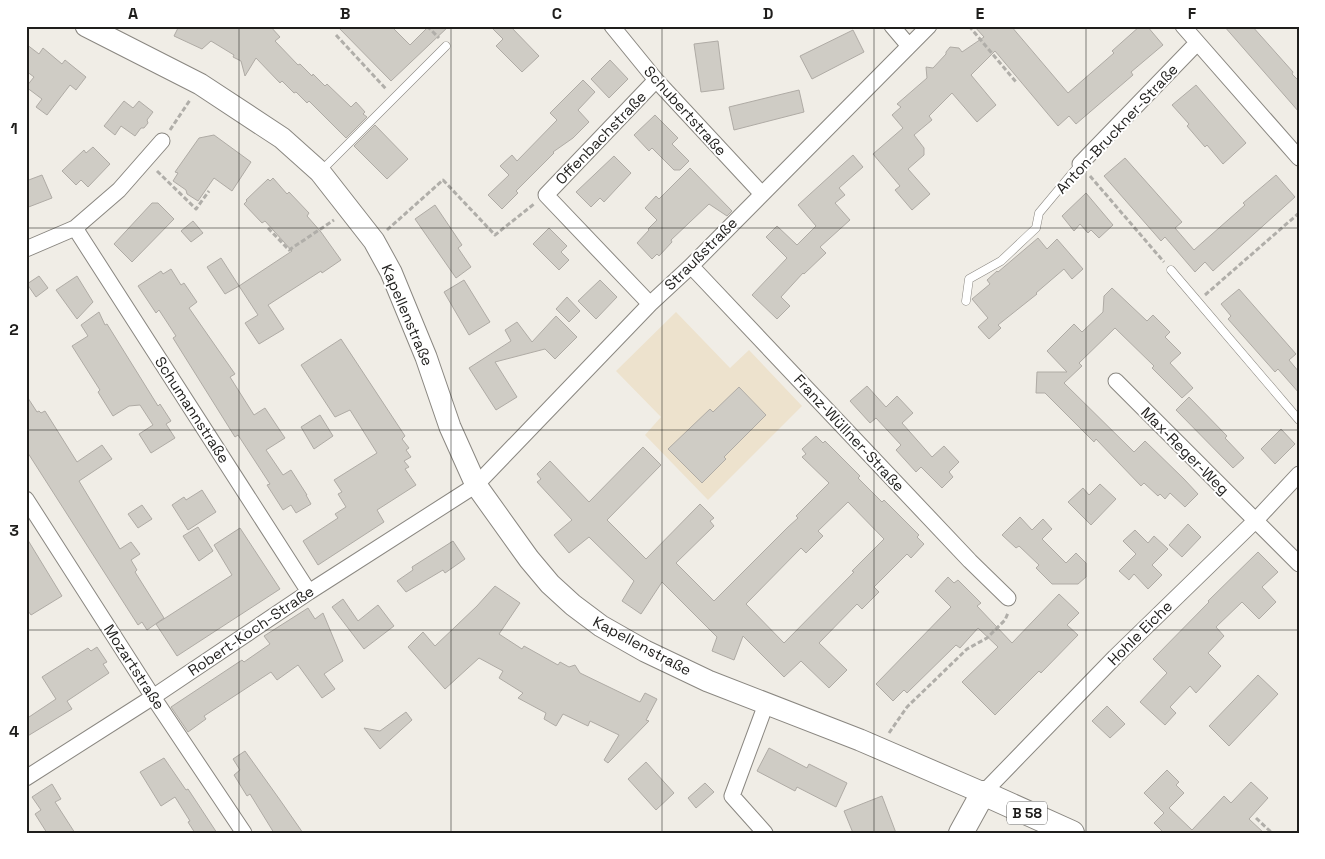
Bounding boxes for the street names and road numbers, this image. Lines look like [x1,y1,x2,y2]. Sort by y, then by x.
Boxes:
street label: Anton-Bruckner-Straße [1051,60,1182,198]
street label: Schubertstraße [640,62,731,160]
street label: Offenbachstraße [551,87,650,188]
street label: Straußstraße [660,213,741,294]
street label: Kapellenstraße [377,261,437,369]
street label: Schumannstraße [151,353,234,467]
street label: Franz-Wüllner-Straße [790,370,909,495]
street label: Max-Reger-Weg [1137,403,1233,499]
street label: Robert-Koch-Straße [184,581,317,680]
street label: Hohle Eiche [1103,596,1176,669]
street label: Kapellenstraße [590,612,695,680]
street label: Mozartstraße [100,621,169,713]
road number: B 58 [1007,801,1047,824]

